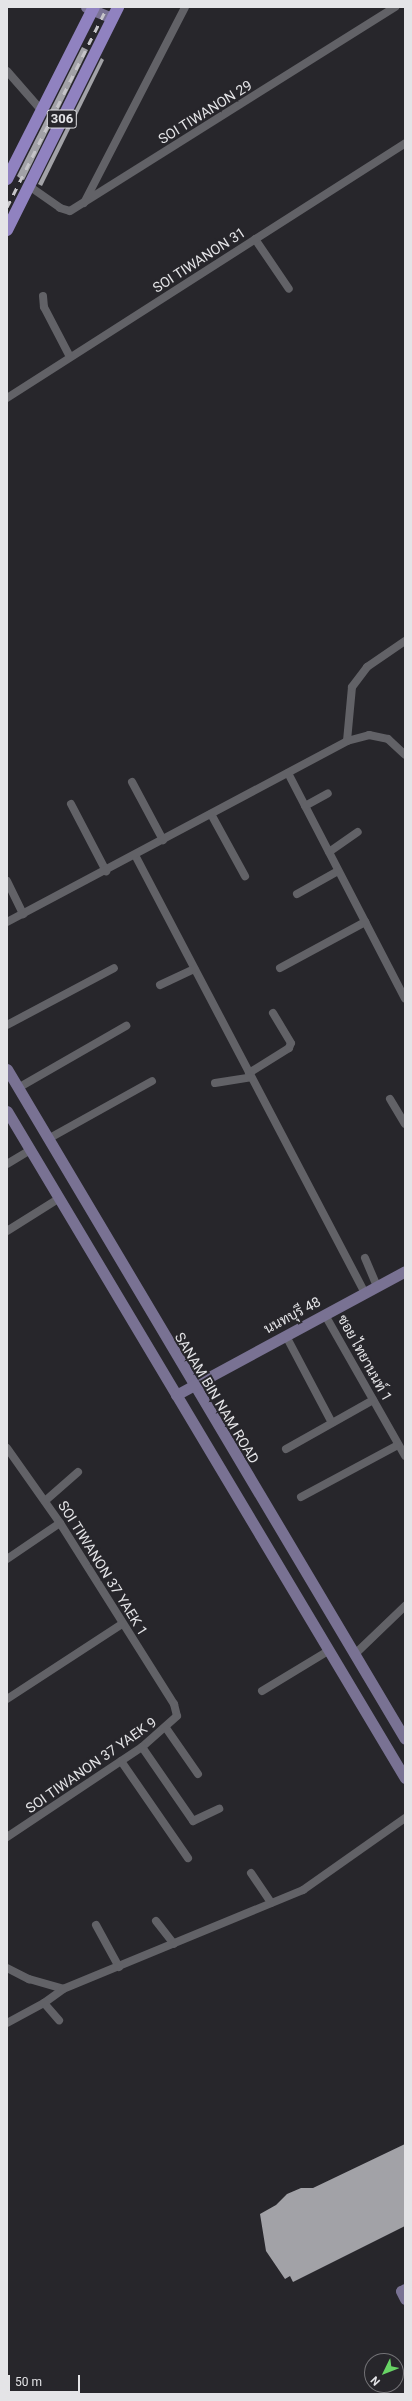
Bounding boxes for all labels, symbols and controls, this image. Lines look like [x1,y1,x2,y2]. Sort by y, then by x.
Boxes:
street label: SOI TIWANON 29 [155,76,255,148]
road number: 306 [46,108,78,130]
street label: SOI TIWANON 31 [149,224,249,296]
street label: นนทบุรี 48 [261,1293,323,1337]
street label: ซอย ไทยานนท์ 1 [334,1312,396,1404]
street label: SANAM BIN NAM ROAD [171,1329,263,1467]
street label: SOI TIWANON 37 YAEK 1 [55,1497,151,1639]
street label: SOI TIWANON 37 YAEK 9 [22,1713,160,1817]
north arrow [364,2353,404,2393]
scale bar [10,2367,82,2393]
text: N [368,2374,383,2388]
text: 50 m [15,2375,42,2389]

